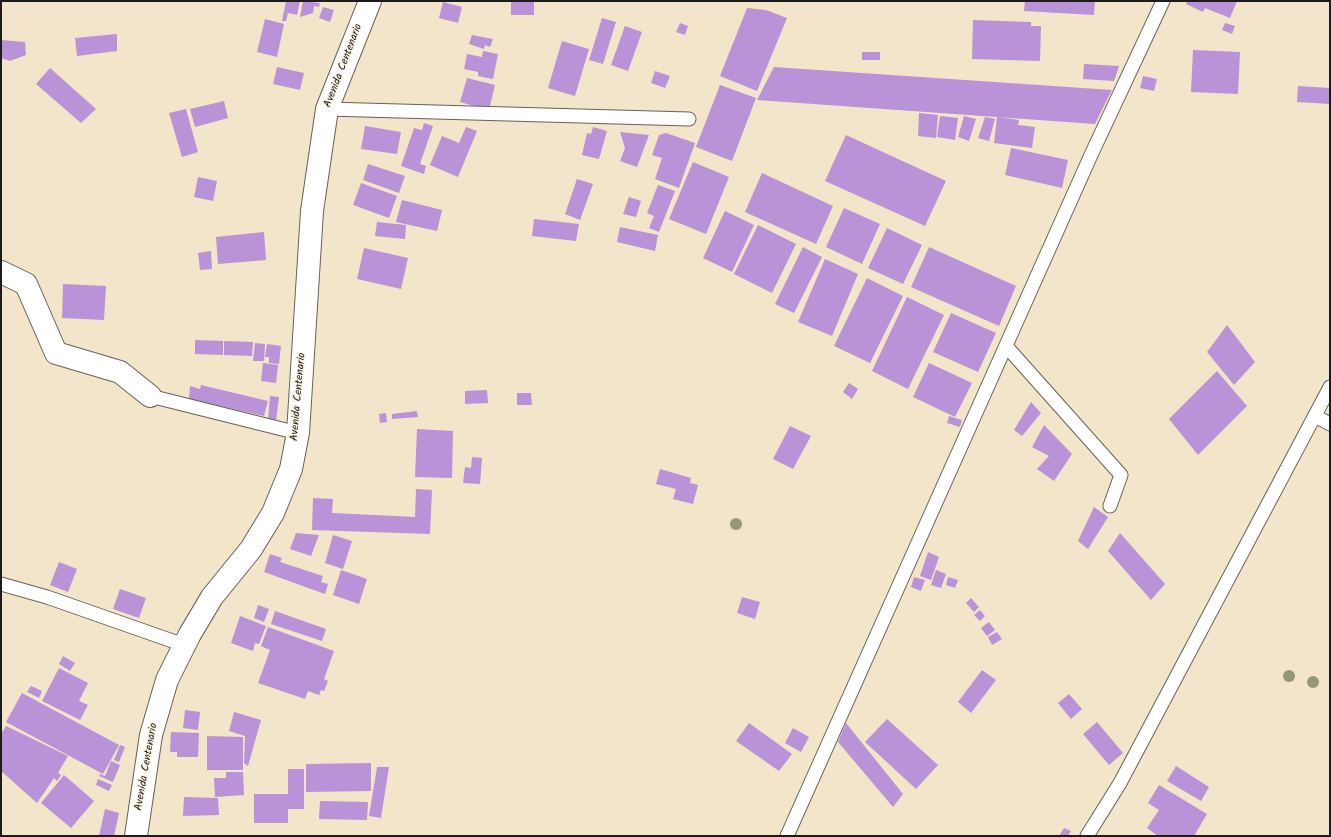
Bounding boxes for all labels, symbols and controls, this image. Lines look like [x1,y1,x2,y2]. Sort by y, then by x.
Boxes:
street label: Avenida Centenario [322,22,366,110]
street label: Avenida Centenario [289,352,309,442]
street label: Avenida Centenario [133,722,161,812]

